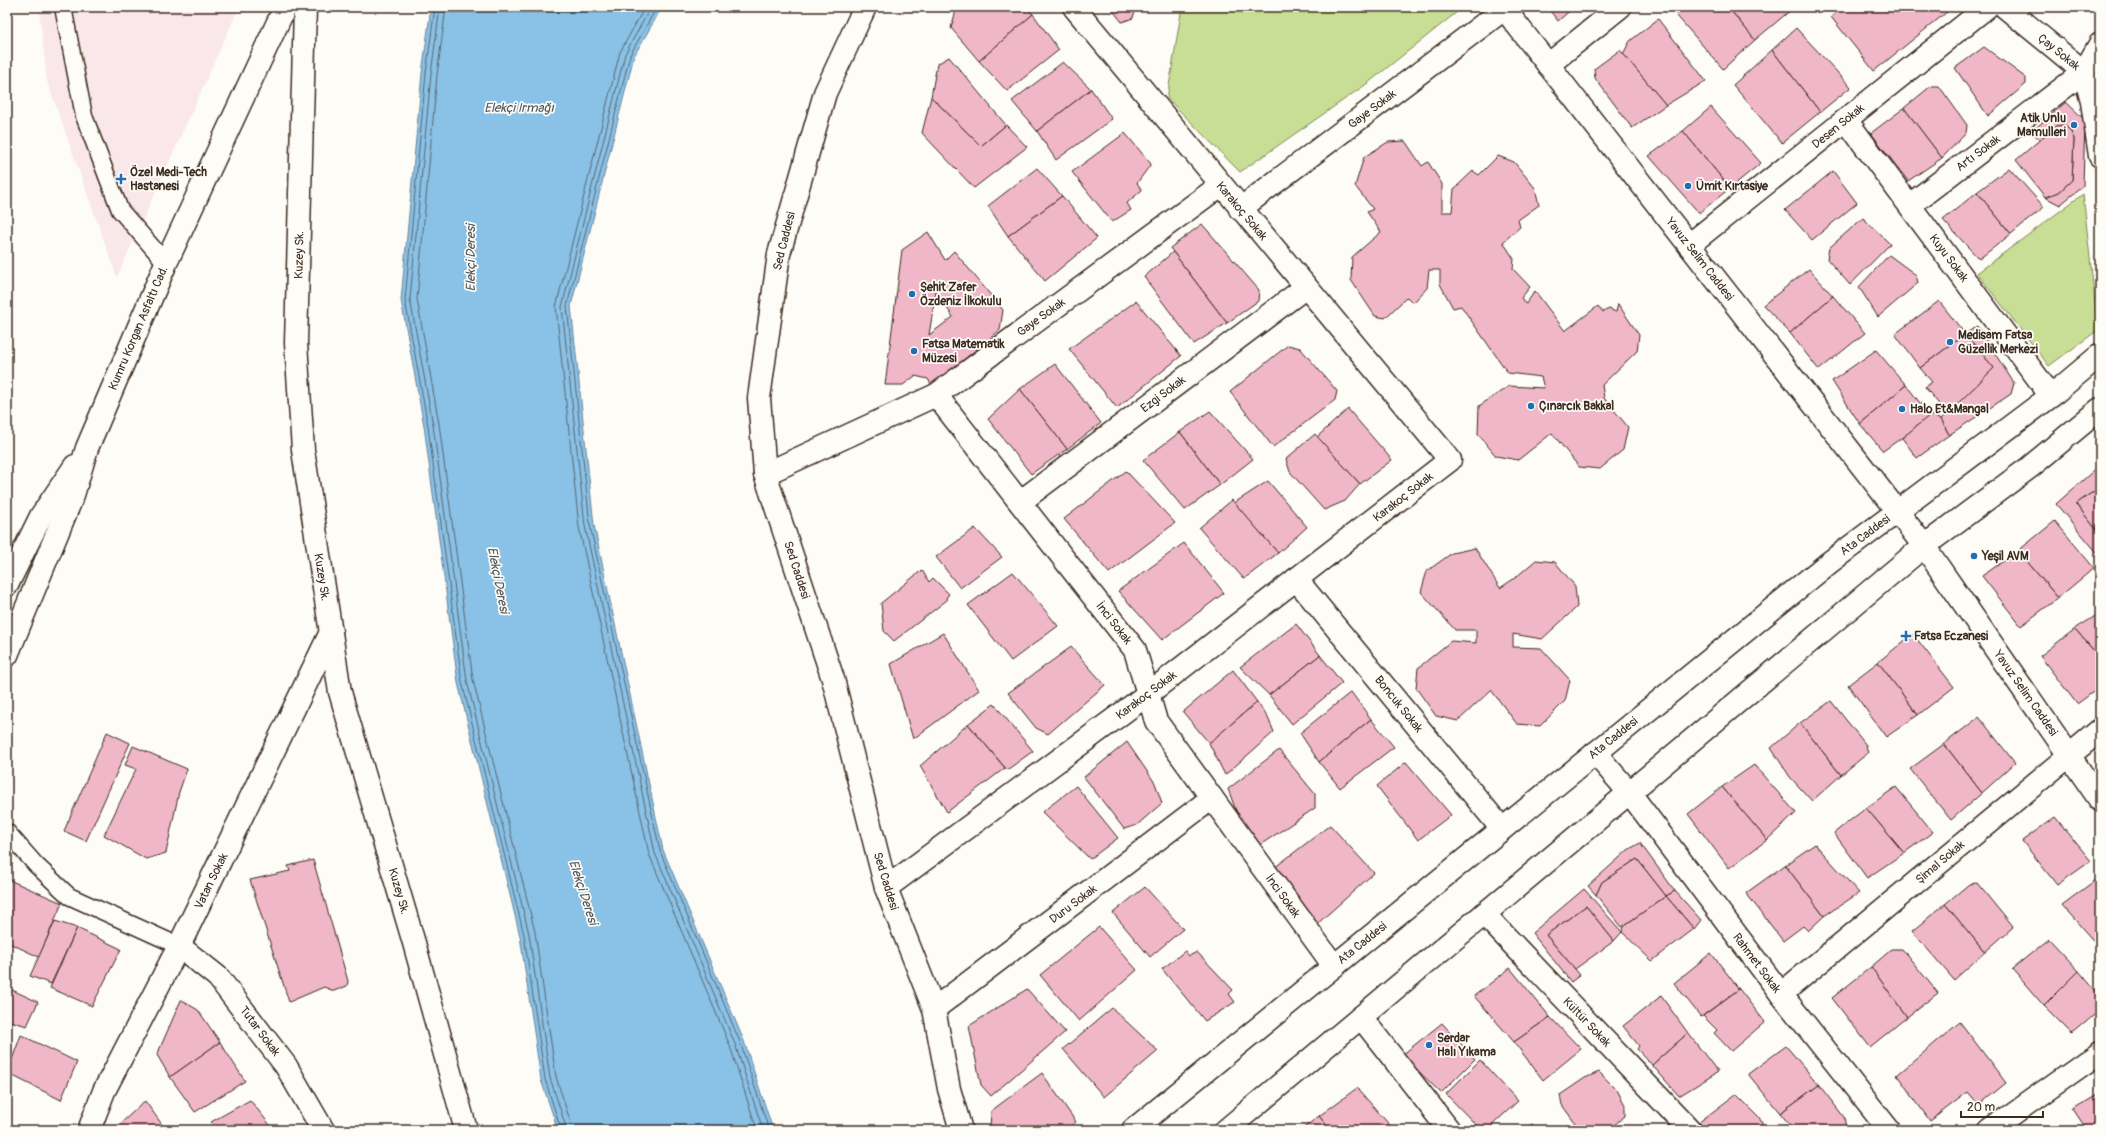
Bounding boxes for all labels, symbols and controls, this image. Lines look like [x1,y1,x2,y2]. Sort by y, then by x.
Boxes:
street label: Çay Sokak [2035,31,2083,74]
street label: Gaye Sokak [1345,87,1399,132]
water label: Elekçi Irmağı [484,100,555,116]
street label: Desen Sokak [1809,101,1867,152]
place label: Atik Unlu Mamulleri [2017,111,2066,140]
marker: Atik Unlu Mamulleri [2069,120,2079,130]
street label: Artı Sokak [1953,132,2003,175]
place label: Özel Medi-Tech Hastanesi [130,164,207,194]
marker: Özel Medi-Tech Hastanesi [115,173,127,185]
place label: Ümit Kırtasiye [1696,178,1769,194]
street label: Karakoç Sokak [1213,179,1270,244]
marker: Ümit Kırtasiye [1683,181,1693,191]
street label: Sed Caddesi [770,210,799,272]
street label: Yavuz Selim Caddesi [1662,214,1737,304]
water label: Elekçi Deresi [463,222,479,292]
street label: Kuzey Sk. [292,231,307,279]
street label: Kuyu Sokak [1926,231,1971,285]
street label: Kumru Korgan Asfaltı Cad. [106,264,171,392]
place label: Şehit Zafer Özdeniz İlkokulu [920,280,1001,309]
marker: Şehit Zafer Özdeniz İlkokulu [907,289,917,299]
street label: Gaye Sokak [1014,295,1068,340]
place label: Medisam Fatsa Güzellik Merkezi [1958,328,2038,357]
place label: Fatsa Matematik Müzesi [922,337,1005,366]
marker: Medisam Fatsa Güzellik Merkezi [1945,337,1955,347]
marker: Fatsa Matematik Müzesi [909,346,919,356]
street label: Ezgi Sokak [1138,373,1189,416]
place label: Çınarcık Bakkal [1539,399,1614,414]
marker: Çınarcık Bakkal [1526,401,1536,411]
place label: Halo Et&Mangal [1910,402,1989,417]
marker: Halo Et&Mangal [1897,404,1907,414]
street label: Karakoç Sokak [1370,469,1436,525]
street label: Ata Caddesi [1837,512,1893,559]
street label: Sed Caddesi [780,539,813,601]
water label: Elekçi Deresi [484,546,513,617]
place label: Yeşil AVM [1981,549,2029,564]
marker: Yeşil AVM [1969,551,1979,561]
street label: Kuzey Sk. [310,552,333,602]
street label: İnci Sokak [1092,598,1136,648]
place label: Fatsa Eczanesi [1914,629,1988,644]
marker: Fatsa Eczanesi [1901,631,1911,641]
street label: Yavuz Selim Caddesi [1990,647,2061,739]
street label: Karakoç Sokak [1113,668,1180,723]
street label: Boncuk Sokak [1371,673,1426,736]
street label: Ata Caddesi [1586,714,1641,763]
street label: Şimal Sokak [1913,837,1968,887]
street label: Sed Caddesi [870,850,901,912]
street label: Vatan Sokak [191,851,232,912]
water label: Elekçi Deresi [565,858,602,929]
street label: Kuzey Sk. [385,866,412,916]
street label: İnci Sokak [1262,871,1304,921]
street label: Duru Sokak [1047,882,1100,927]
street label: Ata Caddesi [1335,919,1390,968]
street label: Rahmet Sokak [1729,930,1784,996]
street label: Kültür Sokak [1559,994,1614,1050]
street label: Tutar Sokak [236,1003,283,1059]
place label: Serdar Halı Yıkama [1437,1031,1496,1060]
marker: Serdar Halı Yıkama [1424,1040,1434,1050]
scale bar [1961,1093,2043,1119]
text: 20 m [1967,1100,1996,1115]

